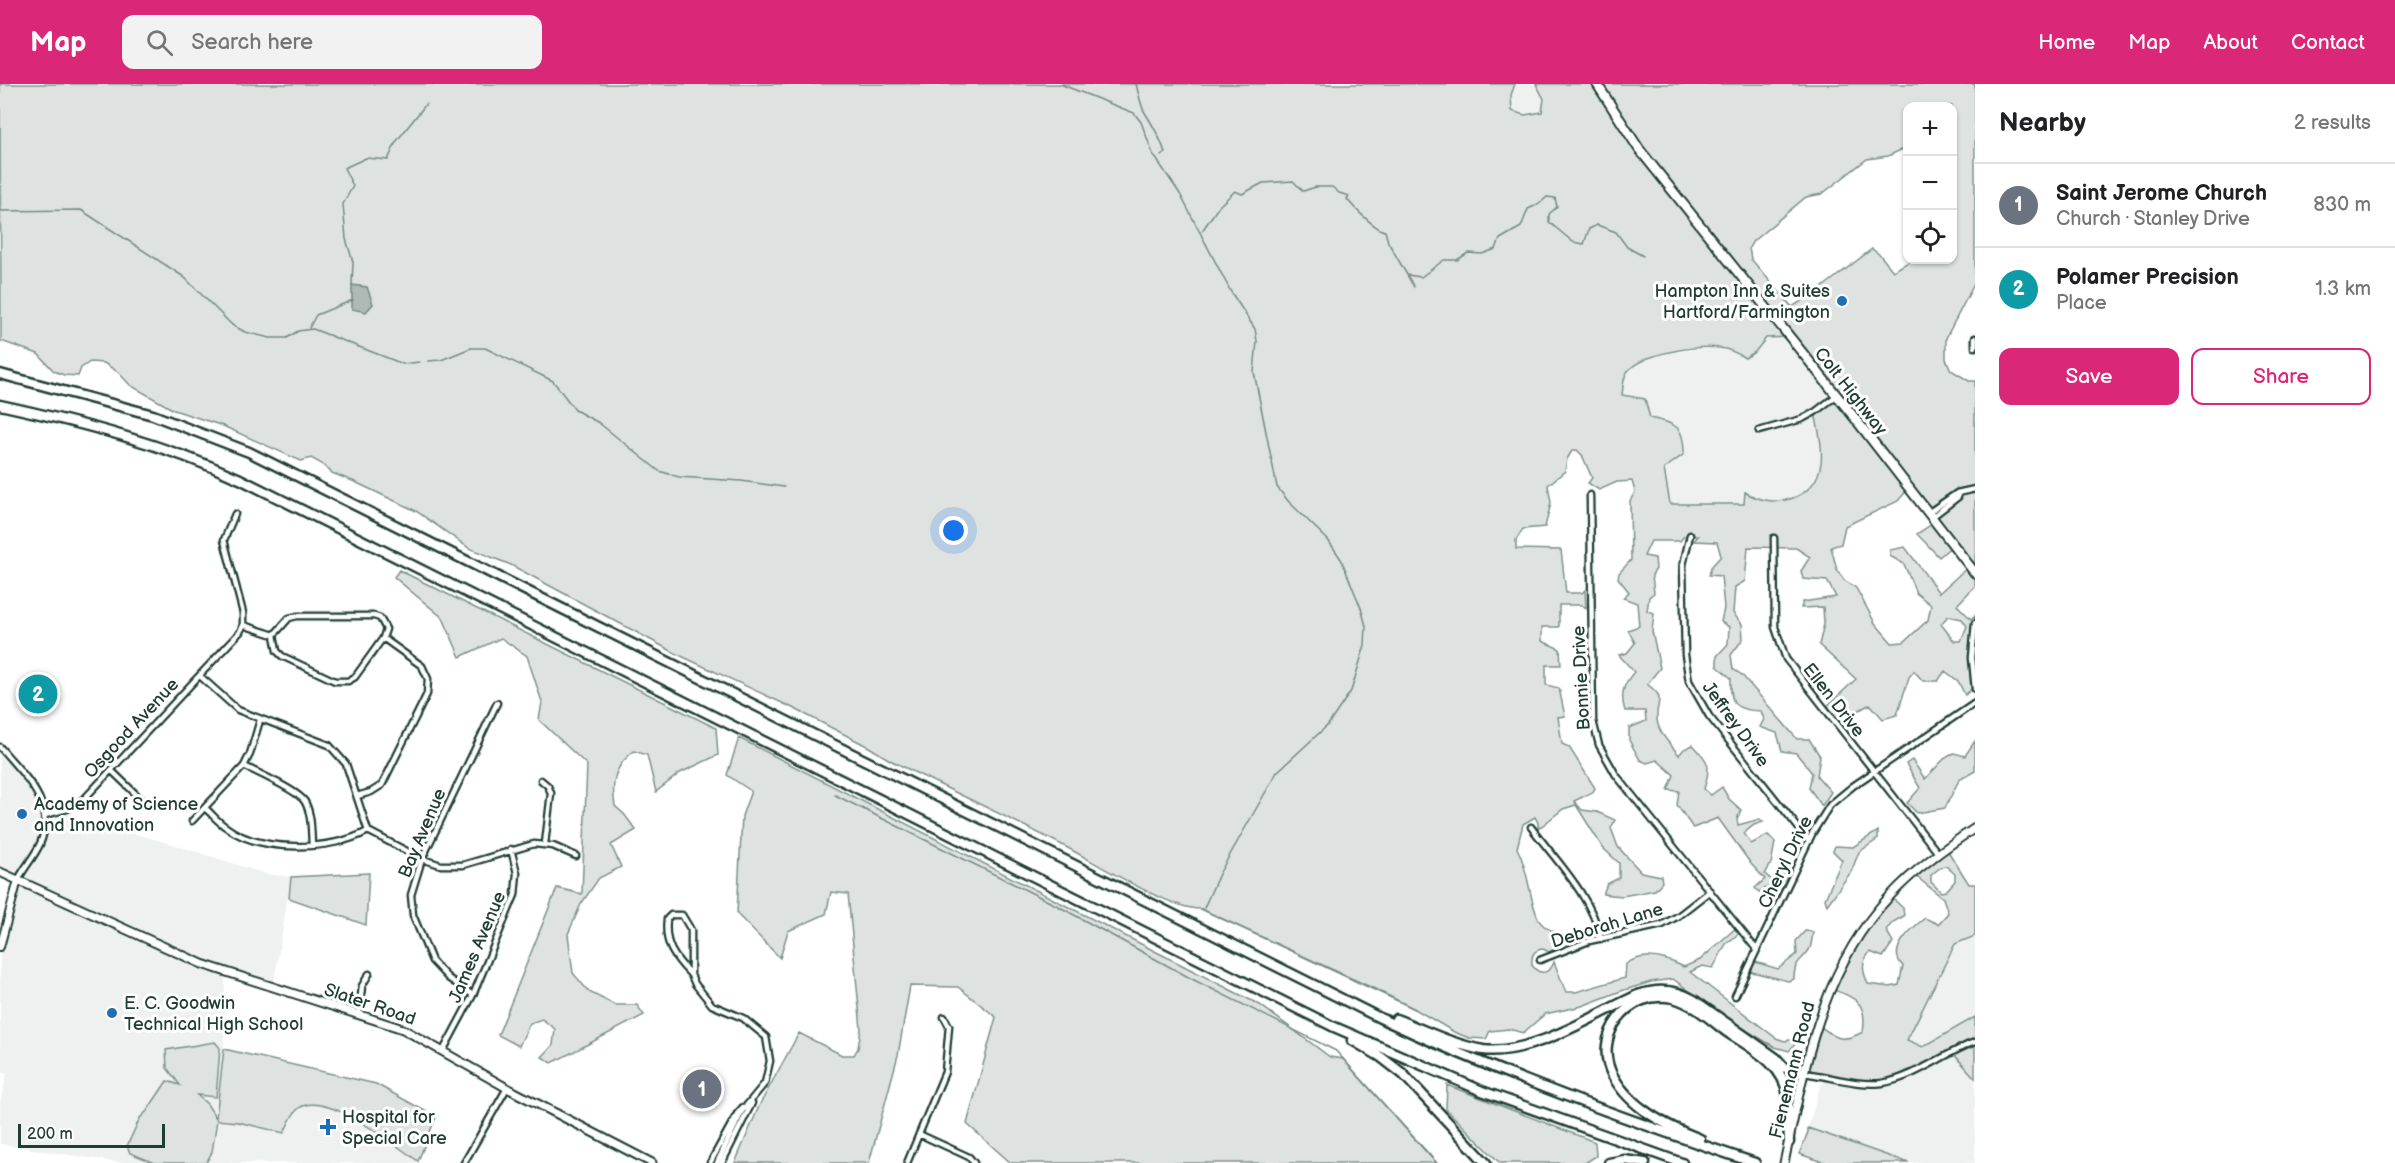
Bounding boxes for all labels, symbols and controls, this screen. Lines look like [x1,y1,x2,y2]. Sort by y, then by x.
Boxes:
search box [122,15,542,69]
text: Map [30,26,86,59]
icon: search [143,26,176,59]
text: Search here [191,29,313,56]
text: Home [2038,30,2095,55]
text: Map [2128,30,2170,55]
text: About [2203,30,2258,55]
text: Contact [2291,30,2365,55]
map controls [1903,102,1957,264]
button: + [1903,102,1957,156]
text: Nearby [1999,108,2086,139]
text: 2 results [2294,111,2371,135]
button: − [1903,156,1957,210]
text: Saint Jerome Church [2056,180,2267,207]
text: 1 [2014,193,2023,217]
text: 830 m [2313,193,2371,217]
text: Church · Stanley Drive [2056,207,2250,231]
button: locate [1903,210,1957,264]
text: Polamer Precision [2056,264,2239,291]
text: 2 [2013,277,2024,301]
text: 1.3 km [2315,277,2371,301]
place label: Hampton Inn & Suites Hartford/Farmington [1654,281,1830,323]
text: Place [2056,291,2107,315]
marker: Hampton Inn & Suites Hartford/Farmington [1835,294,1849,308]
street label: Colt Highway [1810,343,1892,440]
button: Save [1999,348,2179,405]
button: Share [2191,348,2371,405]
your location [939,516,968,545]
street label: Bonnie Drive [1568,625,1595,731]
street label: Ellen Drive [1798,659,1869,742]
pin: 2 [18,672,57,716]
street label: Osgood Avenue [80,674,183,783]
street label: Jeffrey Drive [1698,678,1774,771]
street label: Bay Avenue [394,785,451,881]
place label: Academy of Science and Innovation [34,794,198,836]
marker: Academy of Science and Innovation [15,807,29,821]
street label: Cheryl Drive [1754,812,1817,912]
street label: James Avenue [445,888,510,1006]
street label: Deborah Lane [1549,898,1666,952]
street label: Slater Road [321,979,418,1030]
place label: E. C. Goodwin Technical High School [124,993,303,1035]
street label: Fienemann Road [1765,1000,1820,1141]
marker: E. C. Goodwin Technical High School [105,1006,119,1020]
pin: 1 [682,1066,722,1112]
place label: Hospital for Special Care [342,1107,447,1149]
marker: Hospital for Special Care [319,1118,337,1136]
scale bar [18,1121,165,1148]
text: 200 m [27,1125,73,1144]

